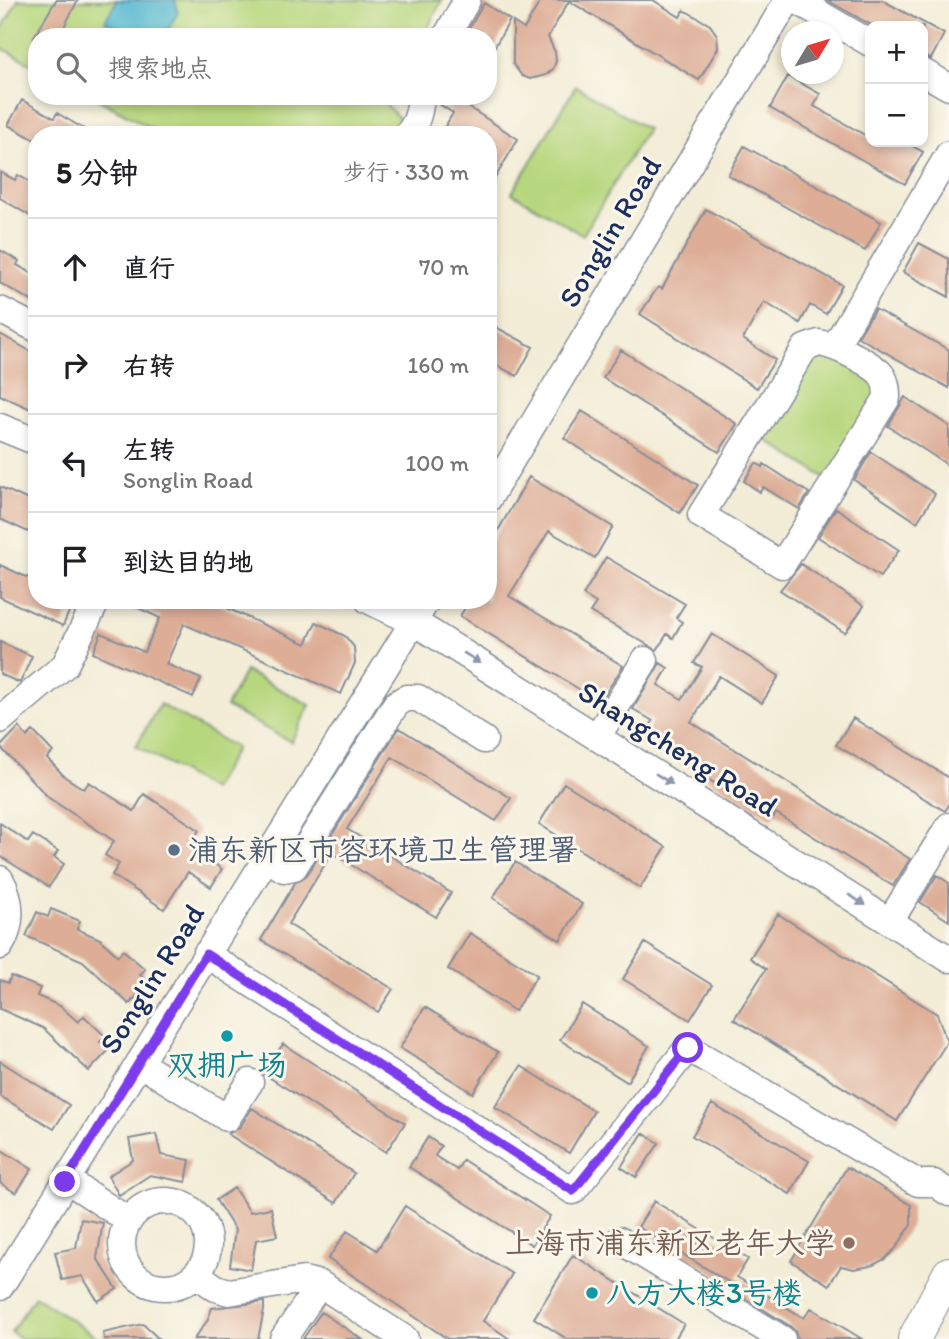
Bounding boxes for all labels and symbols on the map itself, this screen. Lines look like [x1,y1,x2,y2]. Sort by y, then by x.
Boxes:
north arrow [781,21,844,84]
street label: Songlin Road [550,150,669,314]
one-way arrow [462,652,481,665]
street label: Shangcheng Road [572,673,785,825]
one-way arrow [655,773,674,786]
place label: 浦东新区市容环境卫生管理署 [188,831,578,868]
marker: 浦东新区市容环境卫生管理署 [166,842,182,858]
one-way arrow [847,894,867,907]
street label: Songlin Road [91,897,212,1060]
marker: 双拥广场 [219,1028,235,1044]
route start [672,1032,703,1063]
place label: 双拥广场 [167,1046,287,1083]
route end [49,1166,80,1197]
place label: 上海市浦东新区老年大学 [505,1224,835,1261]
marker: 上海市浦东新区老年大学 [841,1235,857,1251]
place label: 八方大楼3号楼 [606,1274,802,1311]
marker: 八方大楼3号楼 [584,1285,600,1301]

